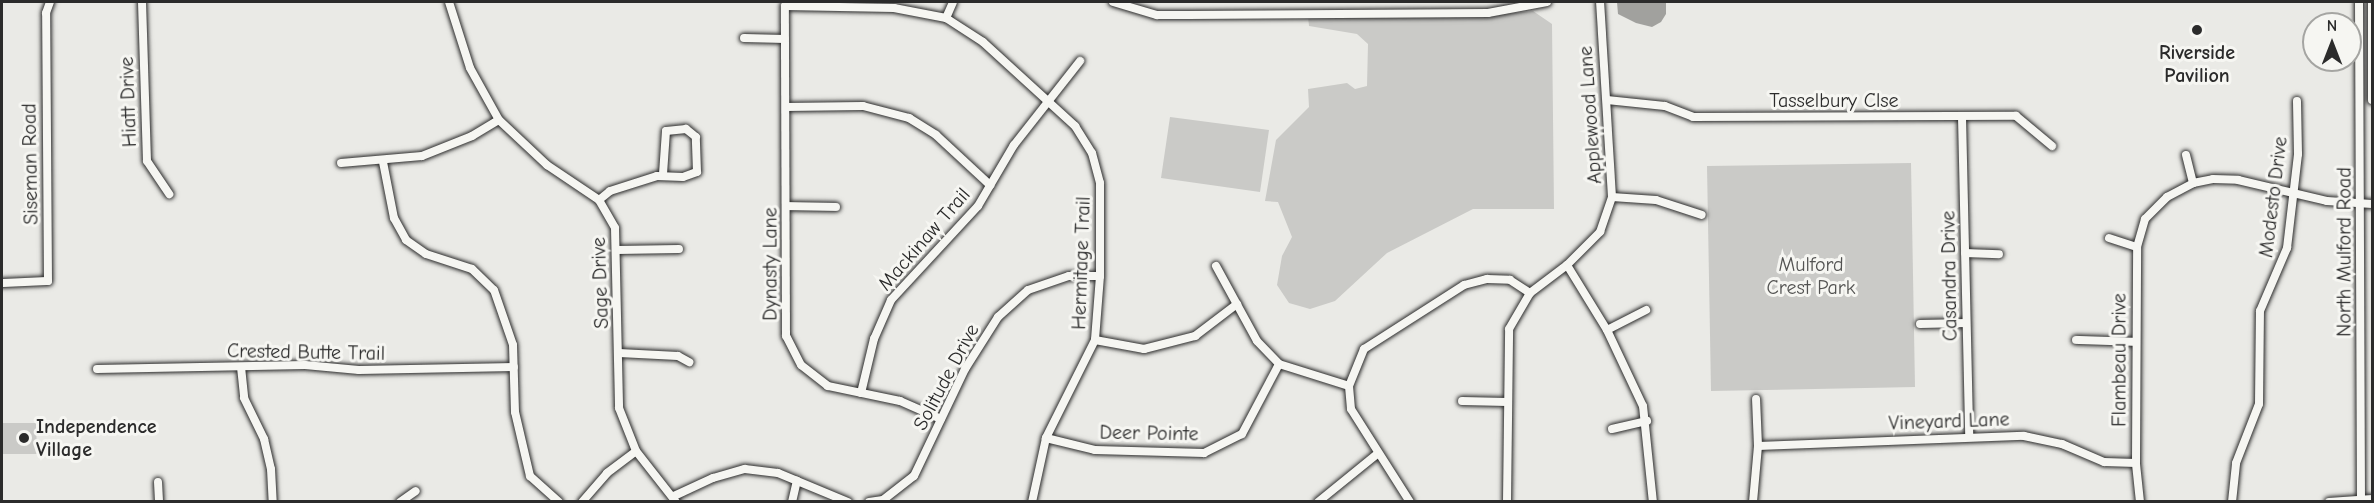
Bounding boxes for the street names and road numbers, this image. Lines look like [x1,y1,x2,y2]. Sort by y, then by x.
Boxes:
street label: Applewood Lane [1573,45,1607,185]
street label: Hiatt Drive [114,56,142,148]
street label: Tasselbury Clse [1769,88,1899,112]
street label: Siseman Road [17,103,43,225]
street label: Modesto Drive [2254,135,2292,259]
street label: North Mulford Road [2332,167,2356,337]
street label: Mackinaw Trail [873,183,975,295]
street label: Hermitage Trail [1067,196,1095,330]
street label: Dynasty Lane [758,207,782,321]
street label: Casandra Drive [1936,211,1962,341]
street label: Sage Drive [586,237,614,329]
street label: Flambeau Drive [2107,293,2131,427]
street label: Solitude Drive [908,320,984,434]
street label: Crested Butte Trail [227,339,385,365]
street label: Vineyard Lane [1888,407,2010,435]
street label: Deer Pointe [1099,420,1199,446]

